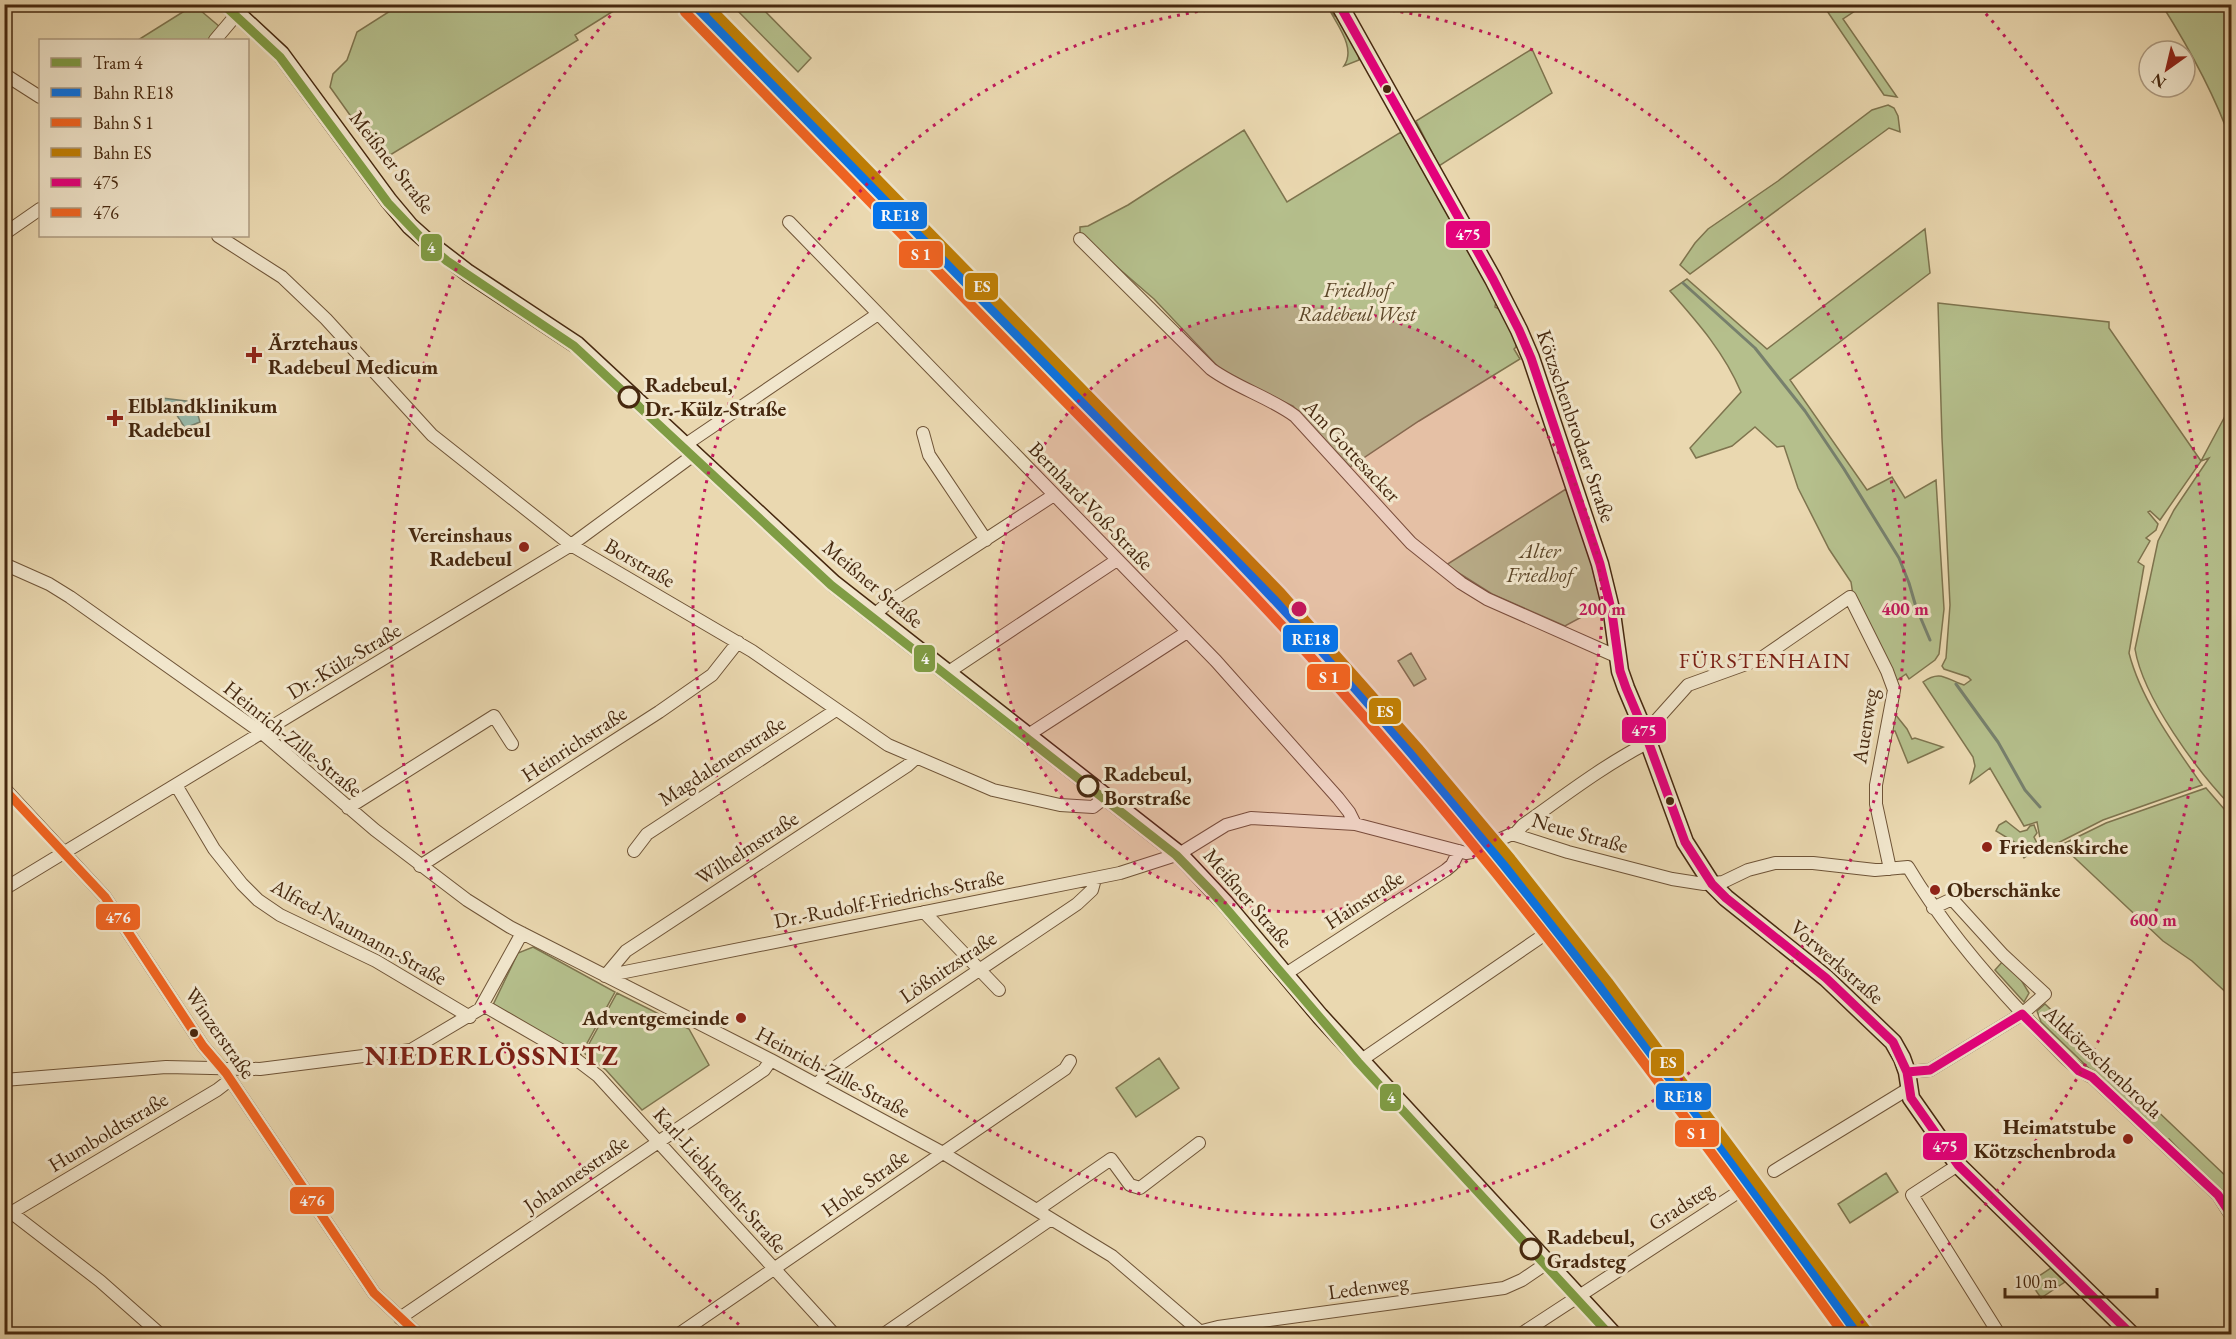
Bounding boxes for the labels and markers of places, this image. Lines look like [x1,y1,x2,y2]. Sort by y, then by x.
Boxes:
unlabelled marker [1381,83,1393,95]
place label: Ärztehaus Radebeul Medicum [267,329,438,380]
marker: Ärztehaus Radebeul Medicum [245,346,263,364]
place label: Radebeul, Dr.-Külz-Straße [645,371,787,422]
marker: Radebeul, Dr.-Külz-Straße [618,386,640,408]
place label: Elblandklinikum Radebeul [128,392,278,443]
marker: Elblandklinikum Radebeul [106,409,124,427]
place label: Vereinshaus Radebeul [408,521,512,572]
marker: Vereinshaus Radebeul [517,540,531,554]
centre of rings [1289,599,1309,619]
place label: Radebeul, Borstraße [1104,760,1192,811]
marker: Radebeul, Borstraße [1077,775,1099,797]
unlabelled marker [1664,795,1676,807]
place label: Friedenskirche [1999,833,2129,860]
marker: Friedenskirche [1980,840,1994,854]
place label: Oberschänke [1947,876,2061,903]
marker: Oberschänke [1928,883,1942,897]
place label: Adventgemeinde [581,1004,729,1031]
marker: Adventgemeinde [734,1011,748,1025]
unlabelled marker [188,1027,200,1039]
place label: Heimatstube Kötzschenbroda [1974,1113,2117,1164]
marker: Heimatstube Kötzschenbroda [2121,1132,2135,1146]
place label: Radebeul, Gradsteg [1547,1223,1635,1274]
marker: Radebeul, Gradsteg [1520,1238,1542,1260]

